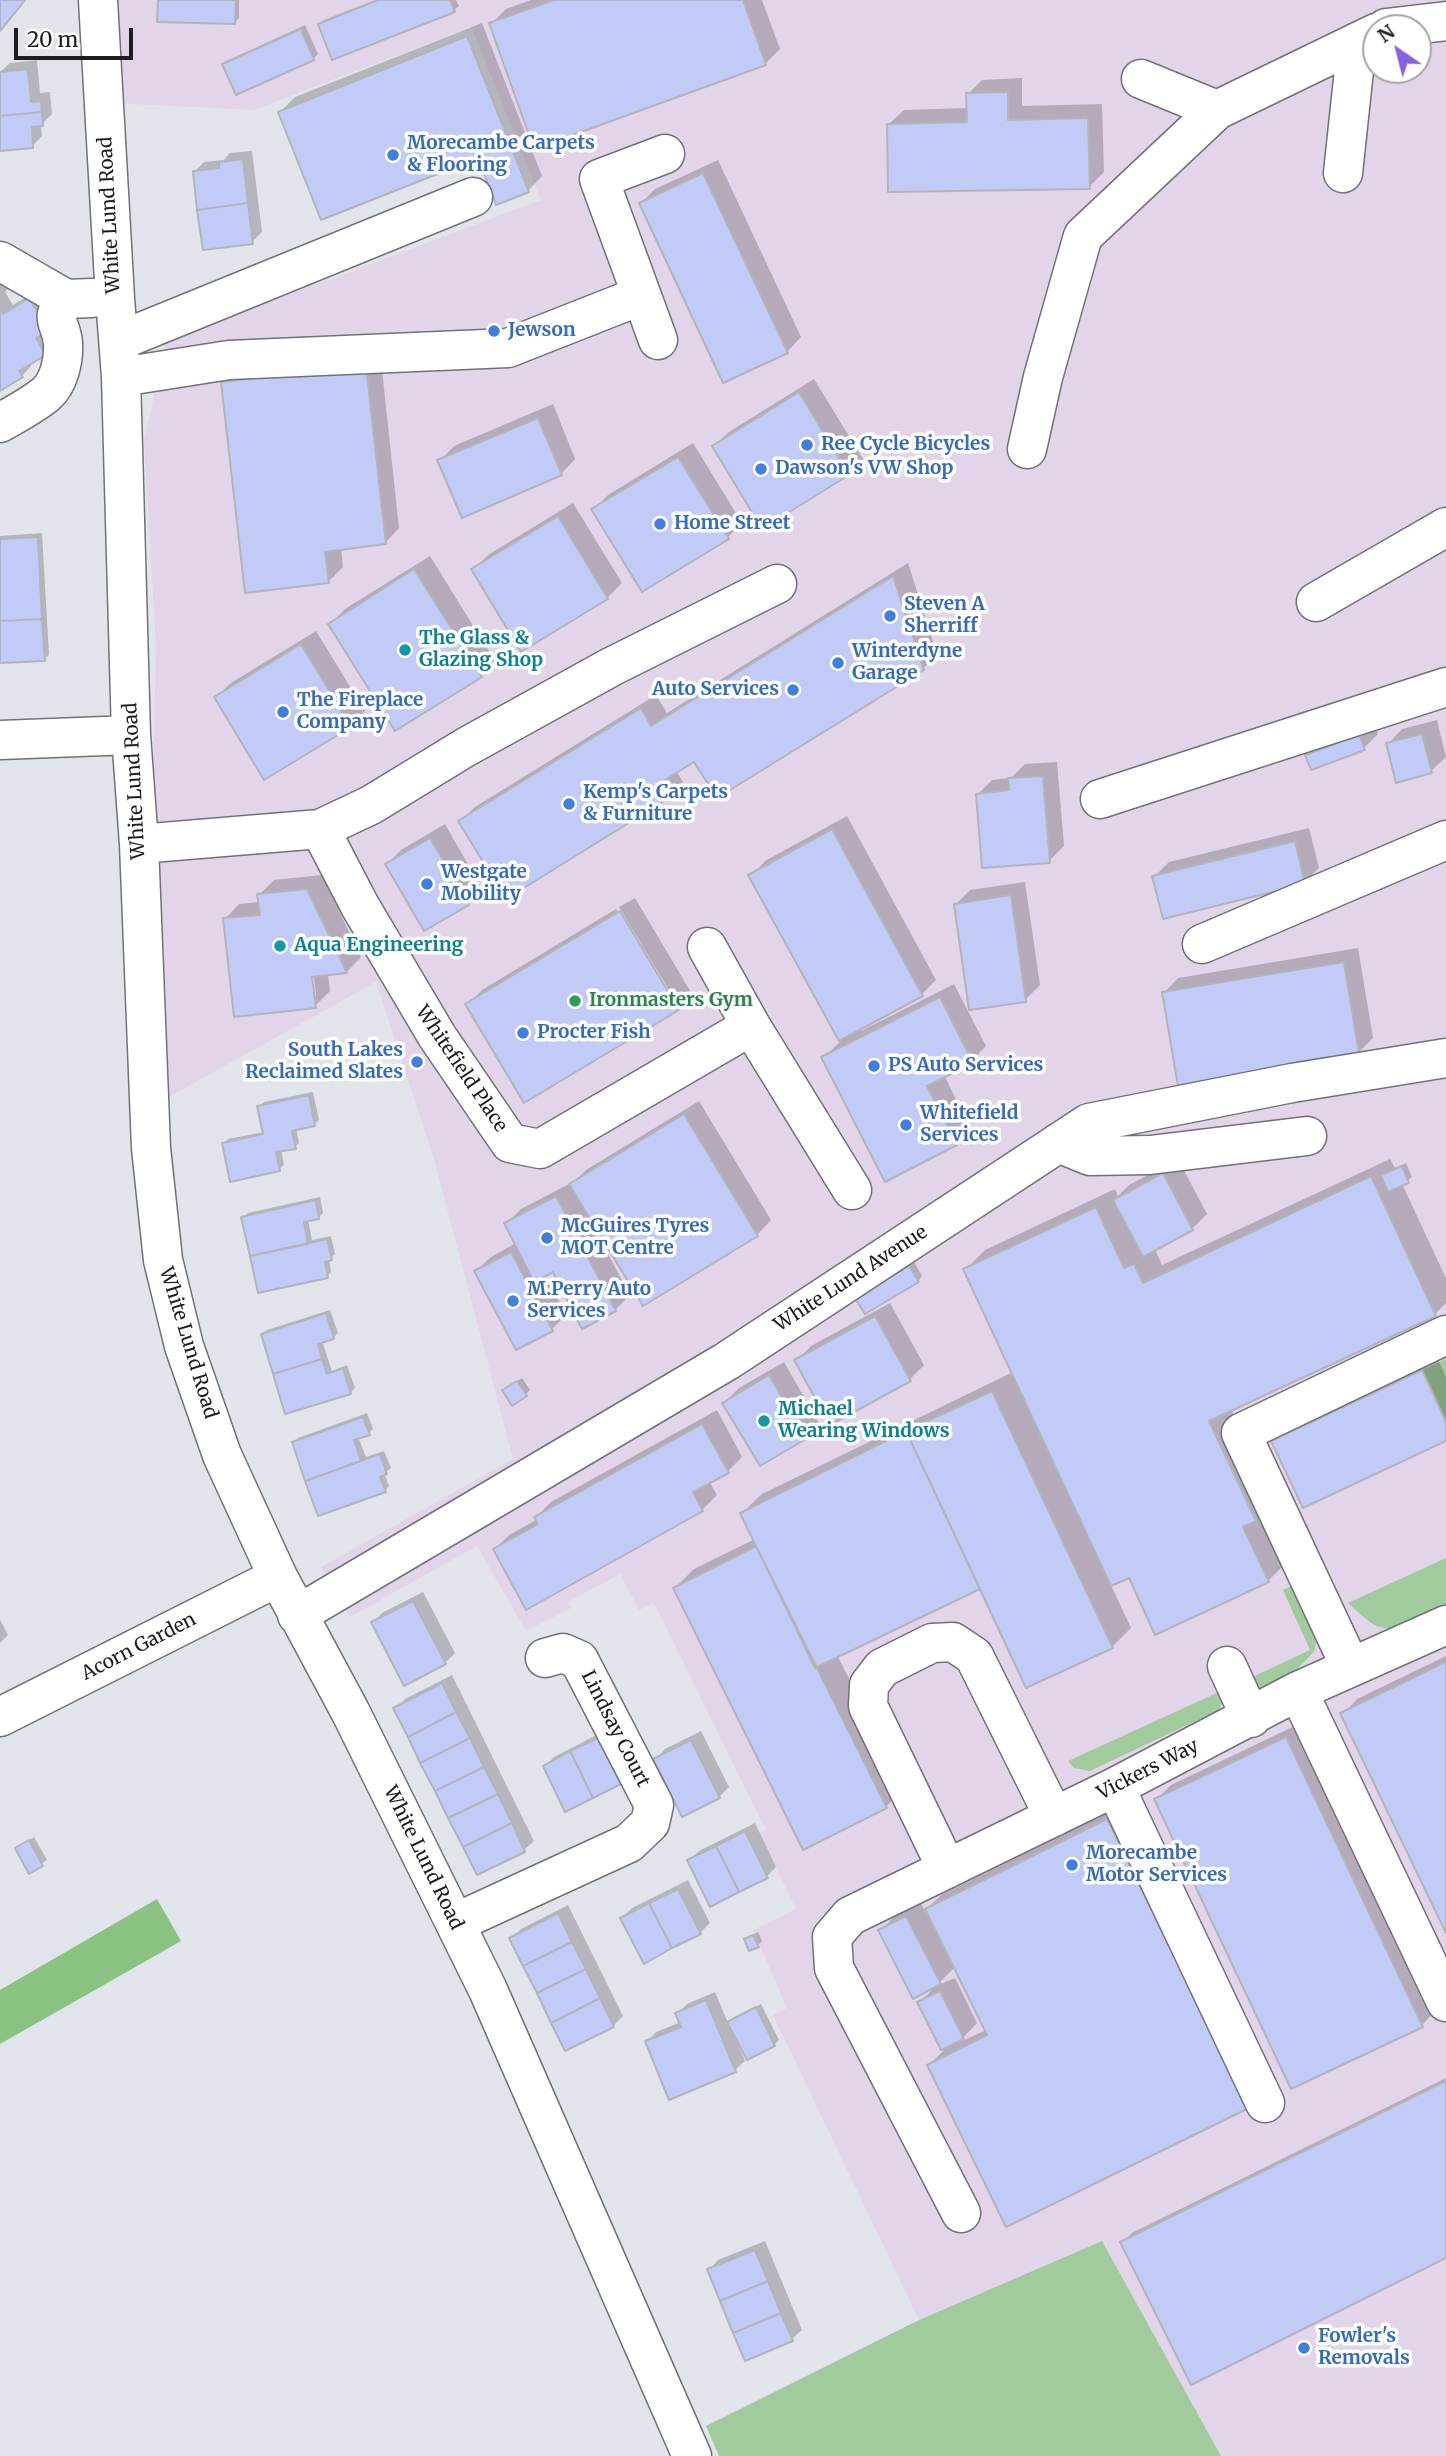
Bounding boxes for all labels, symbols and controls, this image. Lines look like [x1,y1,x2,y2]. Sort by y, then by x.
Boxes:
scale bar [18,14,136,58]
north arrow [1362,14,1432,84]
text: N [1373,19,1399,48]
text: 20 m [27,26,78,53]
place label: Morecambe Carpets & Flooring [407,133,595,177]
street label: White Lund Road [95,136,125,294]
marker: Morecambe Carpets & Flooring [385,147,401,163]
place label: Jewson [508,320,576,342]
marker: Jewson [486,323,502,339]
place label: Ree Cycle Bicycles [821,434,990,456]
marker: Ree Cycle Bicycles [799,437,815,453]
place label: Dawson's VW Shop [775,458,953,480]
marker: Dawson's VW Shop [753,461,769,477]
place label: Home Street [674,513,790,535]
marker: Home Street [652,516,668,532]
place label: Steven A Sherriff [904,594,985,638]
marker: Steven A Sherriff [882,608,898,624]
place label: The Glass & Glazing Shop [419,628,543,672]
place label: Winterdyne Garage [852,641,962,685]
marker: The Glass & Glazing Shop [397,642,413,658]
marker: Winterdyne Garage [830,655,846,671]
place label: Auto Services [652,679,779,701]
marker: Auto Services [785,682,801,698]
place label: The Fireplace Company [297,690,423,734]
street label: White Lund Road [120,702,150,860]
marker: The Fireplace Company [275,704,291,720]
place label: Kemp's Carpets & Furniture [583,782,728,826]
marker: Kemp's Carpets & Furniture [561,796,577,812]
place label: Westgate Mobility [441,862,527,906]
marker: Westgate Mobility [419,876,435,892]
place label: Aqua Engineering [294,935,463,957]
marker: Aqua Engineering [272,938,288,954]
place label: Ironmasters Gym [589,990,753,1012]
marker: Ironmasters Gym [567,993,583,1009]
street label: Whitefield Place [410,1002,512,1136]
place label: Procter Fish [537,1022,651,1044]
marker: Procter Fish [515,1025,531,1041]
place label: South Lakes Reclaimed Slates [245,1040,403,1084]
marker: South Lakes Reclaimed Slates [409,1054,425,1070]
place label: PS Auto Services [888,1055,1043,1077]
marker: PS Auto Services [866,1058,882,1074]
place label: Whitefield Services [920,1103,1018,1147]
marker: Whitefield Services [898,1117,914,1133]
place label: McGuires Tyres MOT Centre [561,1216,709,1260]
street label: White Lund Avenue [770,1221,932,1337]
marker: McGuires Tyres MOT Centre [539,1230,555,1246]
street label: White Lund Road [154,1264,222,1422]
place label: M.Perry Auto Services [527,1279,651,1323]
marker: M.Perry Auto Services [505,1293,521,1309]
place label: Michael Wearing Windows [778,1399,950,1443]
marker: Michael Wearing Windows [756,1413,772,1429]
street label: Acorn Garden [78,1608,200,1686]
street label: Lindsay Court [576,1667,654,1791]
street label: Vickers Way [1094,1735,1202,1805]
street label: White Lund Road [378,1782,468,1934]
place label: Morecambe Motor Services [1086,1843,1227,1887]
marker: Morecambe Motor Services [1064,1857,1080,1873]
place label: Fowler's Removals [1318,2326,1410,2370]
marker: Fowler's Removals [1296,2340,1312,2356]

